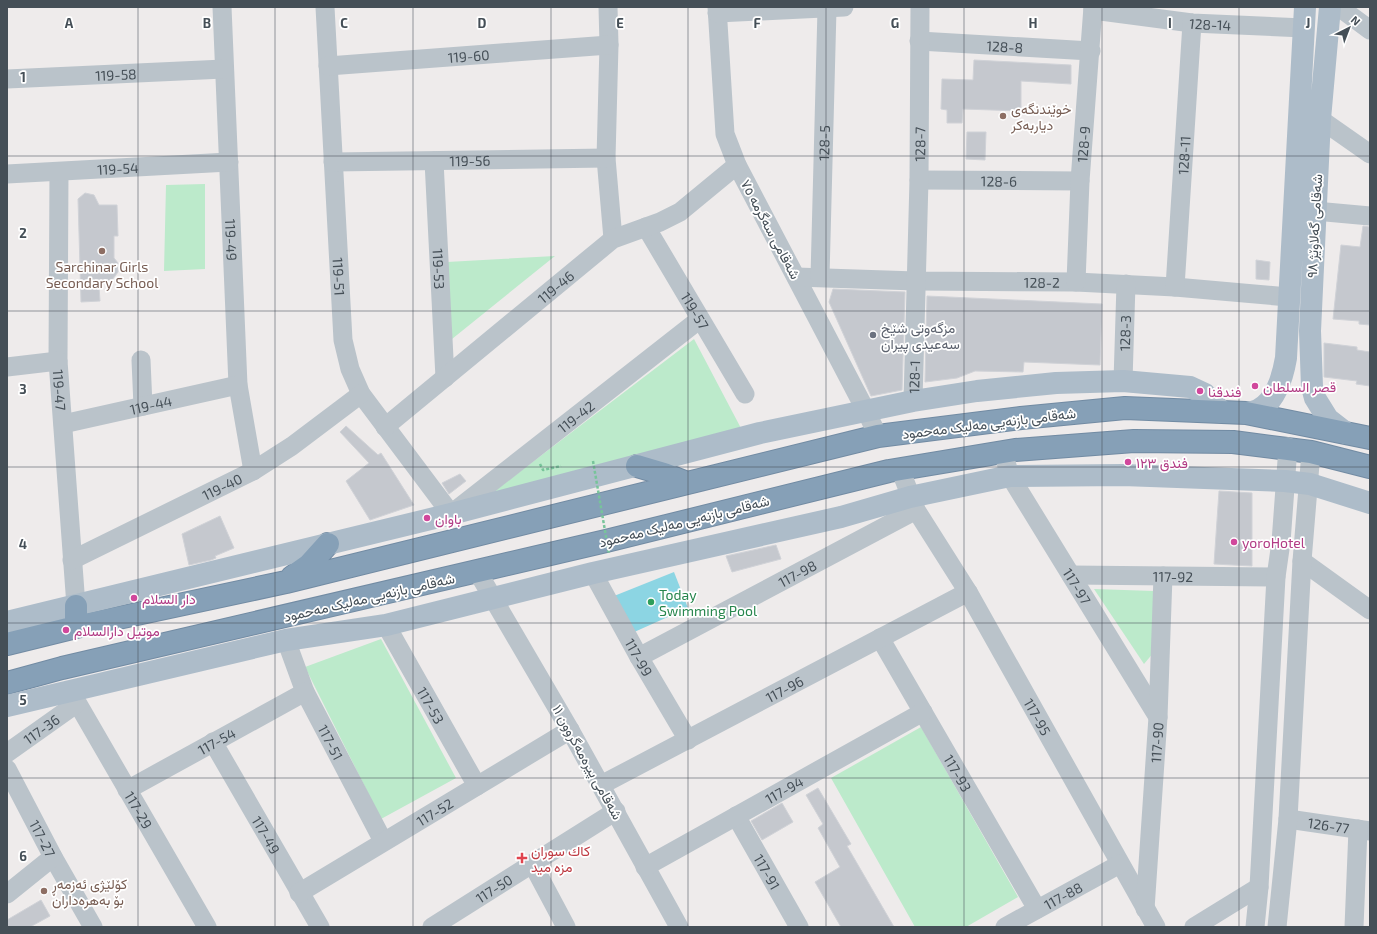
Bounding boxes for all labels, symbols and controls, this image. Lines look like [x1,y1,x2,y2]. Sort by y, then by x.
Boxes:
north arrow [1329,8,1369,48]
text: N [1349,13,1363,28]
street label: 128-14 [1188,14,1231,33]
text: A [65,15,74,31]
text: B [203,15,211,31]
text: C [340,15,348,31]
text: D [478,15,487,31]
text: E [616,15,624,31]
text: F [753,15,761,31]
text: G [891,15,899,31]
text: H [1029,15,1038,31]
text: I [1168,15,1172,31]
text: J [1306,15,1310,31]
street label: 128-8 [986,36,1024,56]
street label: 119-60 [447,45,490,66]
street label: 119-58 [95,65,137,83]
text: 1 [20,69,26,85]
place label: خوێندنگەی دیاربەکر [1010,100,1071,134]
marker: خوێندنگەی دیاربەکر [998,111,1008,121]
street label: 128-5 [815,125,832,161]
street label: 128-9 [1073,125,1093,163]
street label: 128-7 [911,127,928,162]
street label: 128-11 [1174,135,1193,175]
street label: 119-56 [449,151,491,169]
street label: 119-54 [97,158,139,178]
street label: 128-6 [981,172,1017,189]
street label: شەقامی گەلاوێژ ٩٨ [1303,173,1326,279]
street label: شەقامی سەگرمە ٧٥ [737,176,804,282]
street label: 119-49 [222,218,241,261]
text: 2 [19,225,27,241]
marker: Sarchinar Girls Secondary School [97,246,107,256]
street label: 119-53 [430,248,449,290]
street label: 119-51 [330,257,349,296]
place label: Sarchinar Girls Secondary School [46,258,159,291]
street label: 119-46 [534,266,577,306]
street label: 128-2 [1024,273,1060,290]
street label: 119-57 [678,289,713,332]
street label: 128-3 [1115,315,1134,351]
place label: مزگەوتی شێخ سەعیدی پیران [881,319,960,354]
marker: مزگەوتی شێخ سەعیدی پیران [868,330,878,340]
street label: 128-1 [905,360,923,394]
street label: 119-47 [50,369,70,411]
place label: قصر السلطان [1263,378,1336,396]
text: 3 [19,381,27,397]
marker: قصر السلطان [1250,381,1260,391]
place label: فندقنا [1208,383,1241,400]
marker: فندقنا [1195,386,1205,396]
street label: 119-44 [128,391,174,417]
street label: 119-42 [554,397,598,436]
street label: شەقامی بازنەیی مەلیک مەحمود [901,404,1077,443]
place label: فندق ١٢٣ [1136,454,1188,472]
marker: فندق ١٢٣ [1123,457,1133,467]
street label: 119-40 [199,469,245,503]
street label: شەقامی بازنەیی مەلیک مەحمود [597,492,771,551]
place label: باوان [435,510,462,528]
marker: باوان [422,513,432,523]
place label: yoroHotel [1242,534,1306,551]
text: 4 [19,536,27,552]
marker: yoroHotel [1229,537,1239,547]
street label: 117-98 [775,556,819,590]
street label: 117-97 [1060,565,1095,607]
street label: 117-92 [1153,567,1193,585]
street label: شەقامی بازنەیی مەلیک مەحمود [282,569,456,626]
place label: Today Swimming Pool [659,586,758,619]
place label: دار السلام [142,590,196,608]
marker: دار السلام [129,593,139,603]
marker: Today Swimming Pool [646,597,656,607]
place label: موتيل دارالسلام [74,622,160,640]
marker: موتيل دارالسلام [61,625,71,635]
street label: 117-99 [622,635,657,679]
street label: 117-96 [762,672,806,706]
street label: 117-53 [414,684,448,727]
text: 5 [19,692,27,708]
street label: 117-95 [1021,695,1055,738]
street label: شەقامی پیرەمەگروون ١١ [548,702,627,823]
street label: 117-36 [20,710,63,747]
street label: 117-90 [1146,721,1166,763]
street label: 117-51 [315,722,347,763]
street label: 117-54 [195,724,238,758]
street label: 117-93 [941,751,976,795]
street label: 117-94 [762,772,806,807]
street label: 117-29 [122,788,157,831]
street label: 117-52 [413,794,456,829]
street label: 117-49 [249,813,284,857]
street label: 126-77 [1307,814,1350,836]
street label: 117-27 [26,817,60,860]
place label: كاك سوران مزه ميد [531,842,590,876]
text: 6 [19,848,27,864]
street label: 117-91 [751,851,784,892]
marker: كاك سوران مزه ميد [516,852,528,864]
street label: 117-50 [472,870,515,906]
place label: کۆلێژی ئەزمەڕ بۆ بەهرەداران [51,875,127,909]
street label: 117-88 [1041,878,1085,913]
marker: کۆلێژی ئەزمەڕ بۆ بەهرەداران [39,886,49,896]

